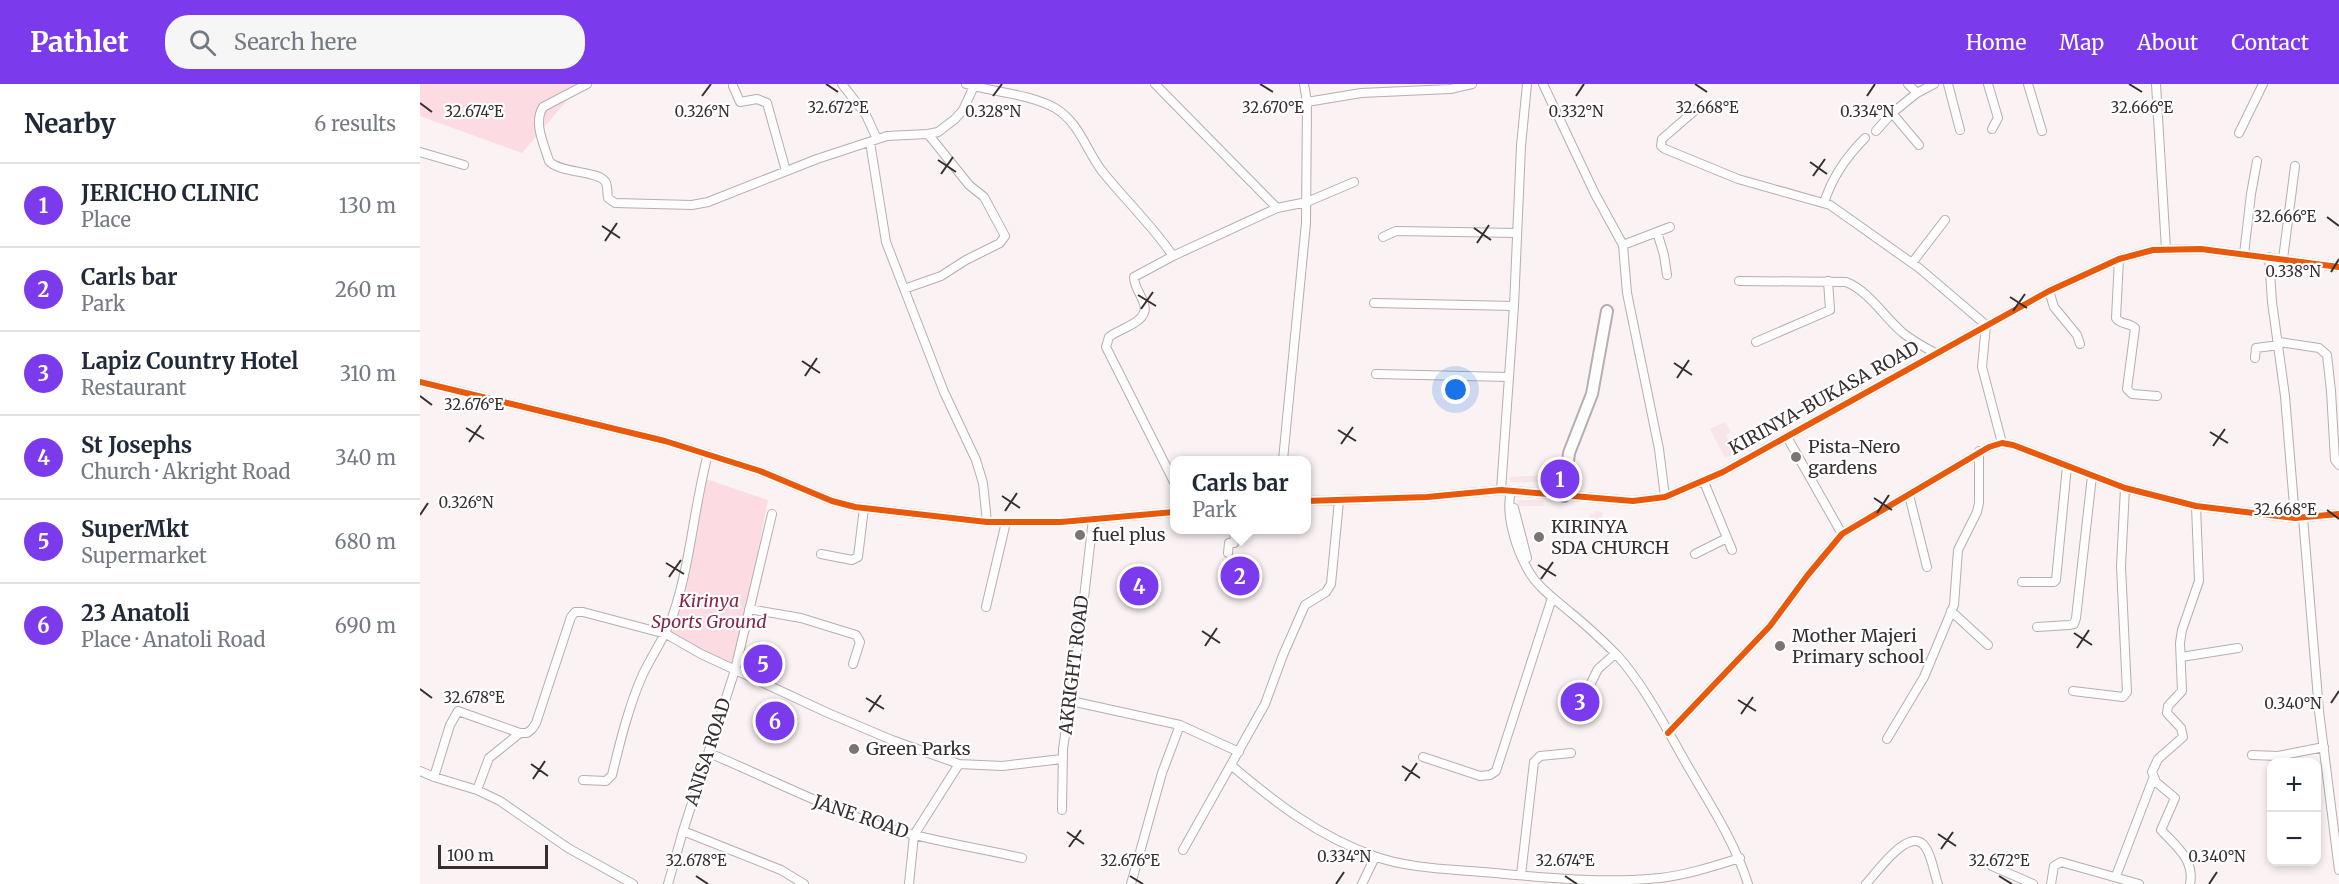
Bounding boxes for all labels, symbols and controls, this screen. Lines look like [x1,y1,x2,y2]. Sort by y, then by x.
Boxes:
search box [165,15,585,69]
text: Pathlet [30,24,129,60]
icon: search [186,26,219,59]
text: Search here [234,28,357,56]
text: Home [1966,29,2026,56]
text: Map [2059,29,2104,56]
text: About [2137,29,2198,56]
text: Contact [2231,29,2309,56]
text: 32.672°E [807,98,869,117]
text: 32.670°E [1242,98,1304,117]
text: 32.668°E [1675,98,1739,117]
text: 32.666°E [2111,98,2174,117]
text: 32.674°E [445,102,504,121]
text: 0.326°N [674,102,730,121]
text: 0.328°N [965,102,1021,121]
text: 0.332°N [1548,102,1604,121]
text: 0.334°N [1840,102,1895,121]
text: Nearby [24,107,116,140]
text: 6 results [314,111,396,136]
text: JERICHO CLINIC [81,179,259,207]
text: 1 [39,193,48,218]
text: 130 m [339,193,396,218]
text: Place [81,207,131,232]
text: 32.666°E [2254,207,2317,226]
text: 0.338°N [2265,262,2321,281]
text: Carls bar [81,263,178,291]
text: 2 [38,277,49,302]
text: 260 m [335,277,396,302]
text: Park [81,291,125,316]
street label: KIRINYA-BUKASA ROAD [1724,336,1923,460]
text: Lapiz Country Hotel [81,347,298,375]
text: 3 [38,361,49,386]
text: 310 m [340,361,396,386]
text: Restaurant [81,375,186,400]
your location [1441,375,1470,404]
text: 32.676°E [444,395,504,414]
text: St Josephs [81,431,192,459]
place label: Pista-Nero gardens [1808,435,1900,479]
text: 4 [37,445,50,470]
text: 340 m [335,445,396,470]
marker: Pista-Nero gardens [1789,450,1803,464]
popup [1170,456,1311,534]
pin: 1 [1540,456,1580,502]
text: Church · Akright Road [81,459,291,484]
text: Carls bar [1192,469,1289,497]
text: 0.326°N [438,493,494,512]
text: Park [1192,497,1237,522]
text: 32.668°E [2253,500,2317,519]
text: SuperMkt [81,515,189,543]
place label: KIRINYA SDA CHURCH [1551,515,1669,559]
place label: fuel plus [1092,523,1166,546]
marker: fuel plus [1073,528,1087,542]
text: 5 [38,529,49,554]
text: 680 m [335,529,396,554]
marker: KIRINYA SDA CHURCH [1532,530,1546,544]
text: Supermarket [81,543,207,568]
pin: 2 [1220,554,1260,598]
pin: 4 [1120,564,1158,608]
park label: Kirinya Sports Ground [651,589,767,633]
street label: AKRIGHT ROAD [1053,594,1093,737]
text: 23 Anatoli [81,599,190,627]
text: 6 [37,613,50,638]
text: 690 m [335,613,396,638]
place label: Mother Majeri Primary school [1792,624,1925,668]
text: Place · Anatoli Road [81,627,266,652]
marker: Mother Majeri Primary school [1773,639,1787,653]
pin: 5 [744,642,782,686]
pin: 3 [1560,680,1600,724]
text: 32.678°E [443,688,505,707]
text: 0.340°N [2264,694,2322,713]
street label: ANISA ROAD [679,695,736,809]
pin: 6 [756,698,794,744]
place label: Green Parks [866,737,971,760]
marker: Green Parks [847,742,861,756]
map controls [2267,758,2321,866]
button: + [2267,758,2321,812]
street label: JANE ROAD [809,789,912,844]
button: − [2267,812,2321,866]
scale bar [438,842,548,870]
text: 100 m [447,845,494,865]
text: 0.334°N [1317,847,1372,866]
text: 0.340°N [2188,847,2246,866]
text: 32.678°E [665,851,727,870]
text: 32.676°E [1100,851,1160,870]
text: 32.674°E [1536,851,1595,870]
text: 32.672°E [1968,851,2030,870]

